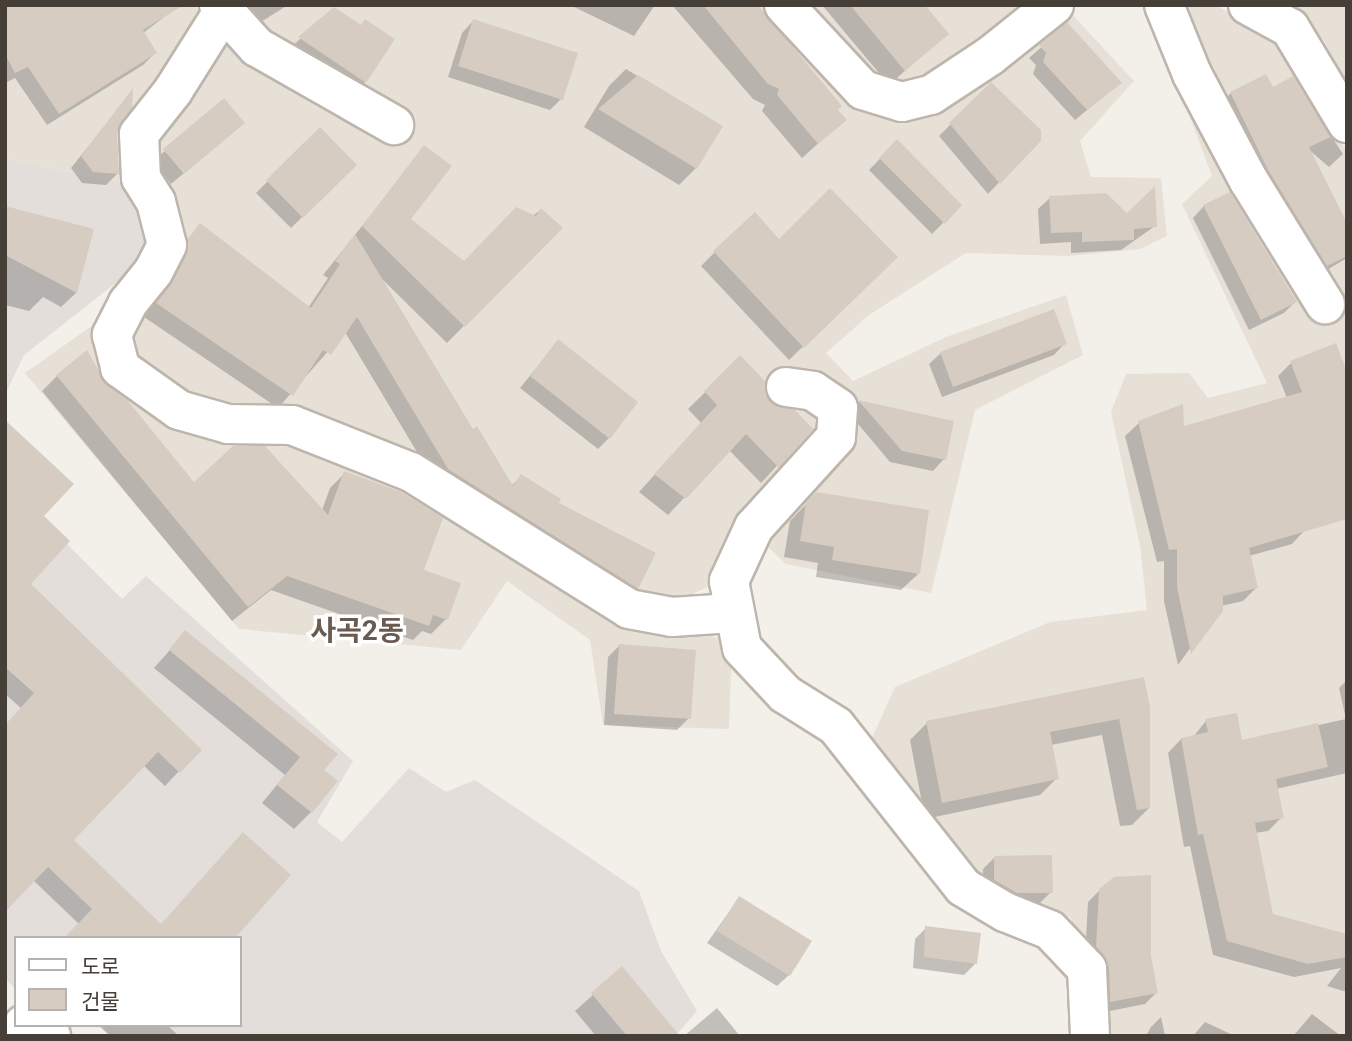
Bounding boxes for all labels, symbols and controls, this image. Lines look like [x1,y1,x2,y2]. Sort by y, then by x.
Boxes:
district label: 사곡2동 [310,614,404,648]
legend [14,936,242,1027]
text: 도로 [81,955,120,979]
text: 건물 [81,990,120,1014]

